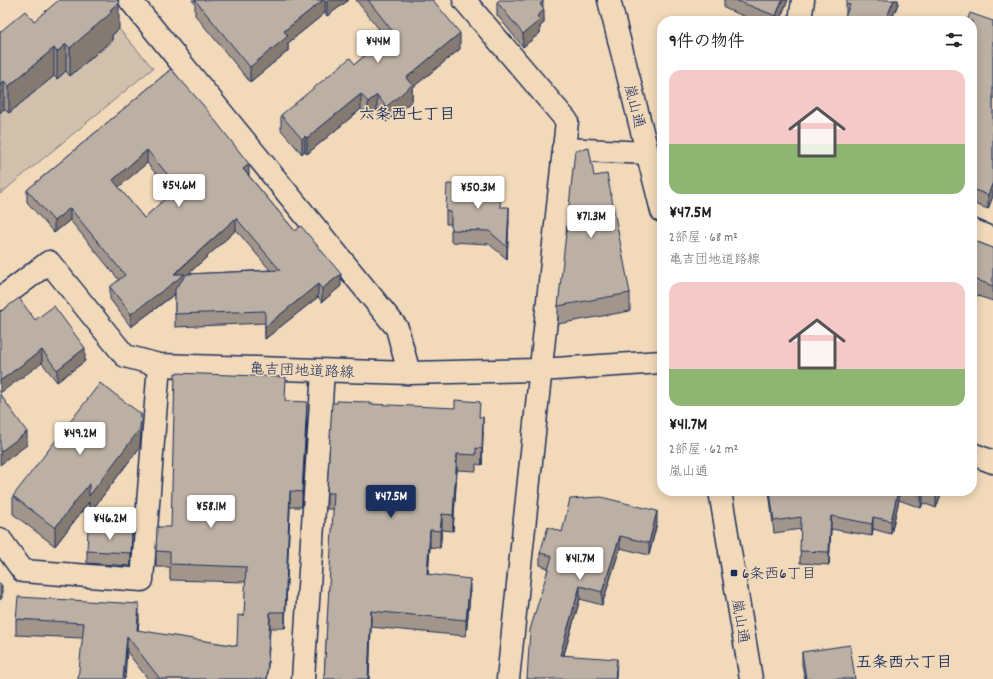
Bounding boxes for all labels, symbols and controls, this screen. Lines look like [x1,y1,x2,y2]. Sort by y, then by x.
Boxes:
icon: filters [943,29,965,51]
pin: ¥44M [354,30,402,64]
text: 9件の物件 [669,31,745,55]
text: ¥44M [366,33,390,52]
street label: 嵐山通 [617,82,649,131]
icon: home [781,96,853,168]
district label: 六条西七丁目 [359,104,455,127]
pin: ¥54.6M [146,174,212,208]
pin: ¥50.3M [445,176,511,210]
text: ¥54.6M [162,177,196,196]
text: ¥50.3M [461,179,495,198]
text: ¥47.5M [669,202,711,226]
pin: ¥71.3M [558,205,624,239]
text: ¥71.3M [576,208,606,227]
text: 2部屋 · 68 m² [669,229,738,248]
text: 亀吉団地道路線 [669,251,760,270]
icon: home [781,308,853,380]
street label: 亀吉団地道路線 [249,359,355,385]
text: ¥41.7M [669,414,707,438]
pin: ¥49.2M [47,422,113,456]
text: ¥49.2M [63,425,97,444]
text: 2部屋 · 62 m² [669,441,738,460]
text: 嵐山通 [669,463,708,482]
pin: ¥47.5M [358,485,424,519]
text: ¥47.5M [375,488,407,507]
pin: ¥58.1M [178,495,244,529]
text: ¥58.1M [196,498,226,517]
pin: ¥46.2M [77,507,143,541]
text: ¥46.2M [93,510,127,529]
pin: ¥41.7M [547,547,613,581]
text: ¥41.7M [565,550,595,569]
place label: 6条西6丁目 [742,564,817,586]
marker: 6条西6丁目 [729,568,739,578]
street label: 嵐山通 [725,597,753,645]
district label: 五条西六丁目 [856,652,952,675]

